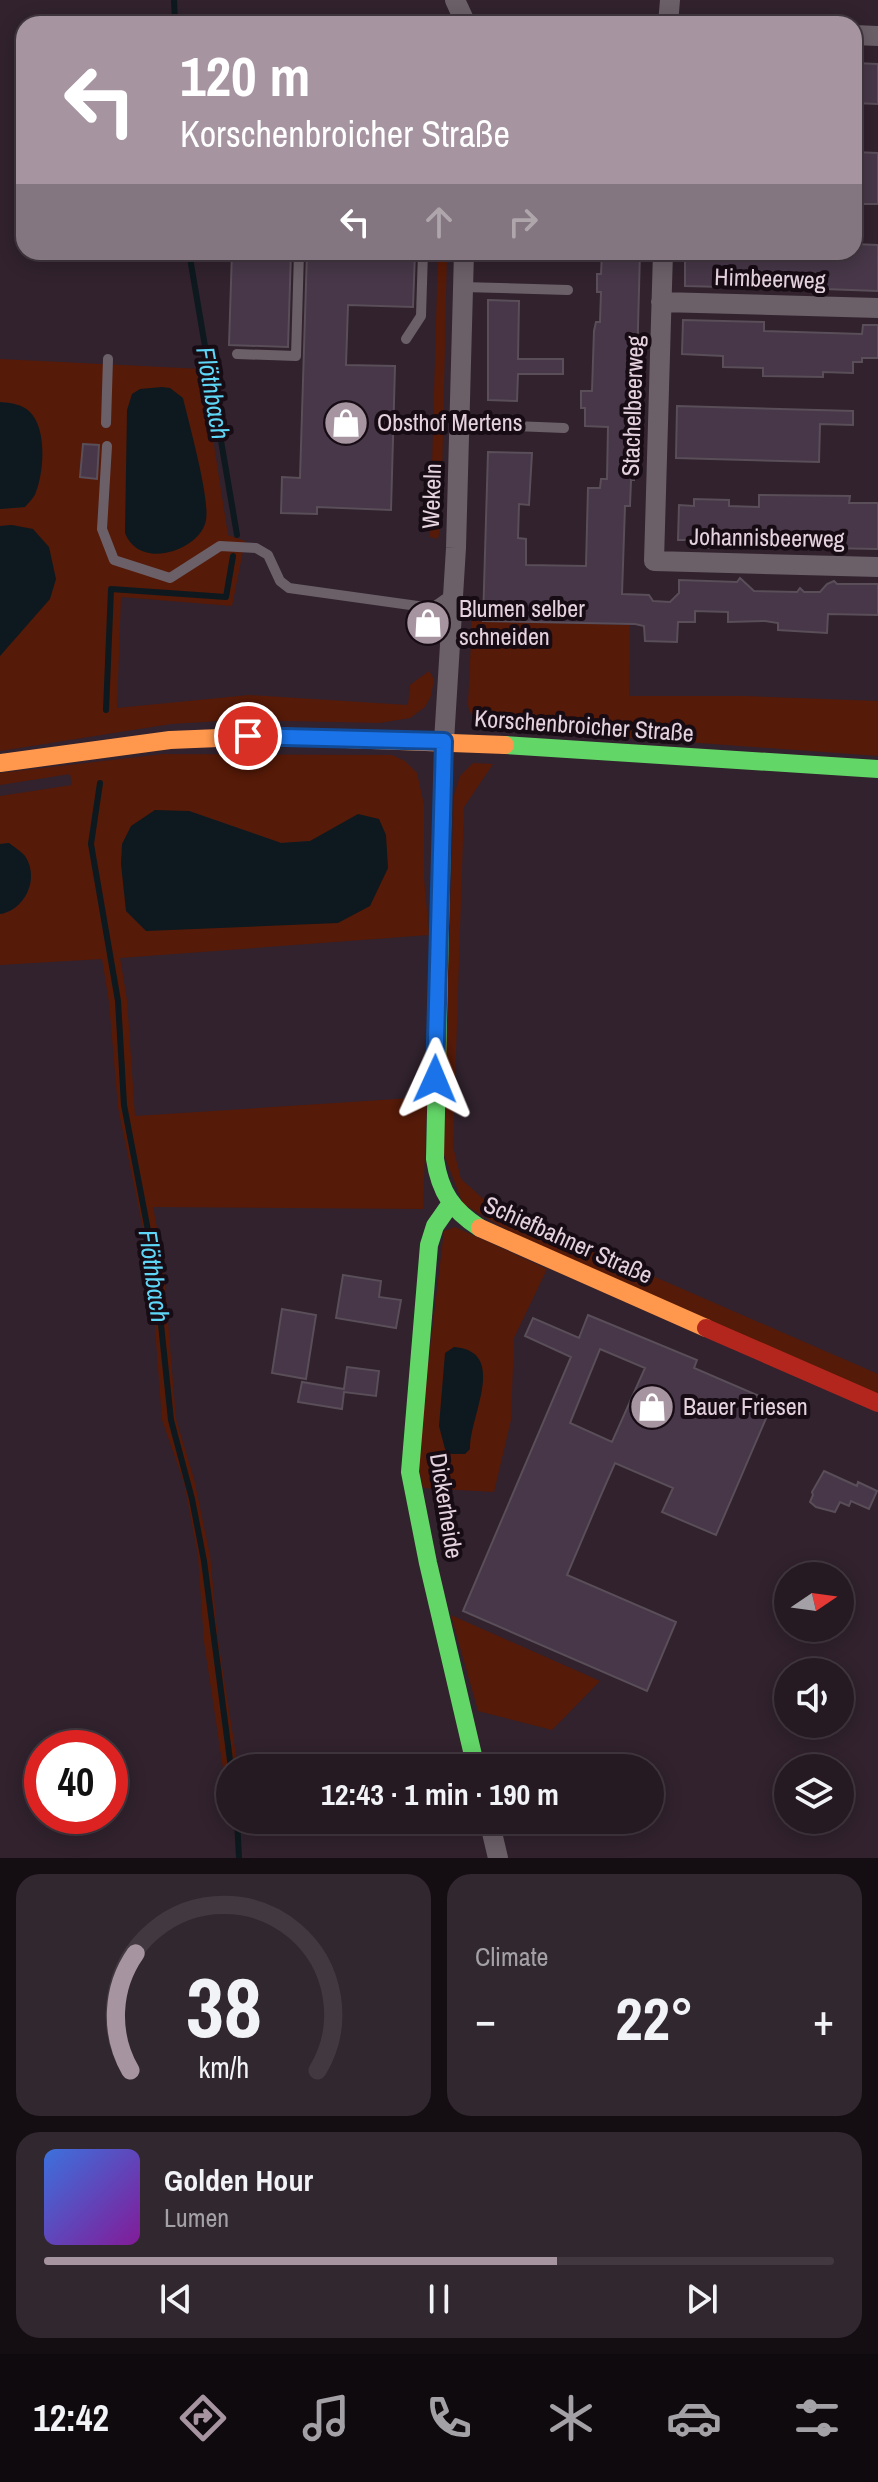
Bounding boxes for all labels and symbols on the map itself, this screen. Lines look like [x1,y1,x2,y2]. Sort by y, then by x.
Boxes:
street label: Himbeerweg [714,260,826,296]
street label: Stachelbeerweg [614,335,650,477]
water label: Flöthbach [188,344,239,442]
shop icon: Obsthof Mertens [322,399,370,447]
place label: Obsthof Mertens [377,406,523,438]
street label: Wekeln [414,463,448,529]
street label: Johannisbeerweg [689,520,845,554]
place label: Blumen selber schneiden [459,592,585,652]
shop icon: Blumen selber schneiden [404,599,452,647]
street label: Korschenbroicher Straße [473,701,695,749]
pin [214,702,282,770]
position arrow [393,1037,477,1121]
street label: Schiefbahner Straße [479,1188,658,1291]
water label: Flöthbach [131,1227,178,1325]
shop icon: Bauer Friesen [628,1383,676,1431]
place label: Bauer Friesen [683,1390,808,1422]
street label: Dickerheide [423,1451,471,1561]
north arrow [774,1562,854,1642]
speed limit sign: 40 [24,1730,128,1834]

